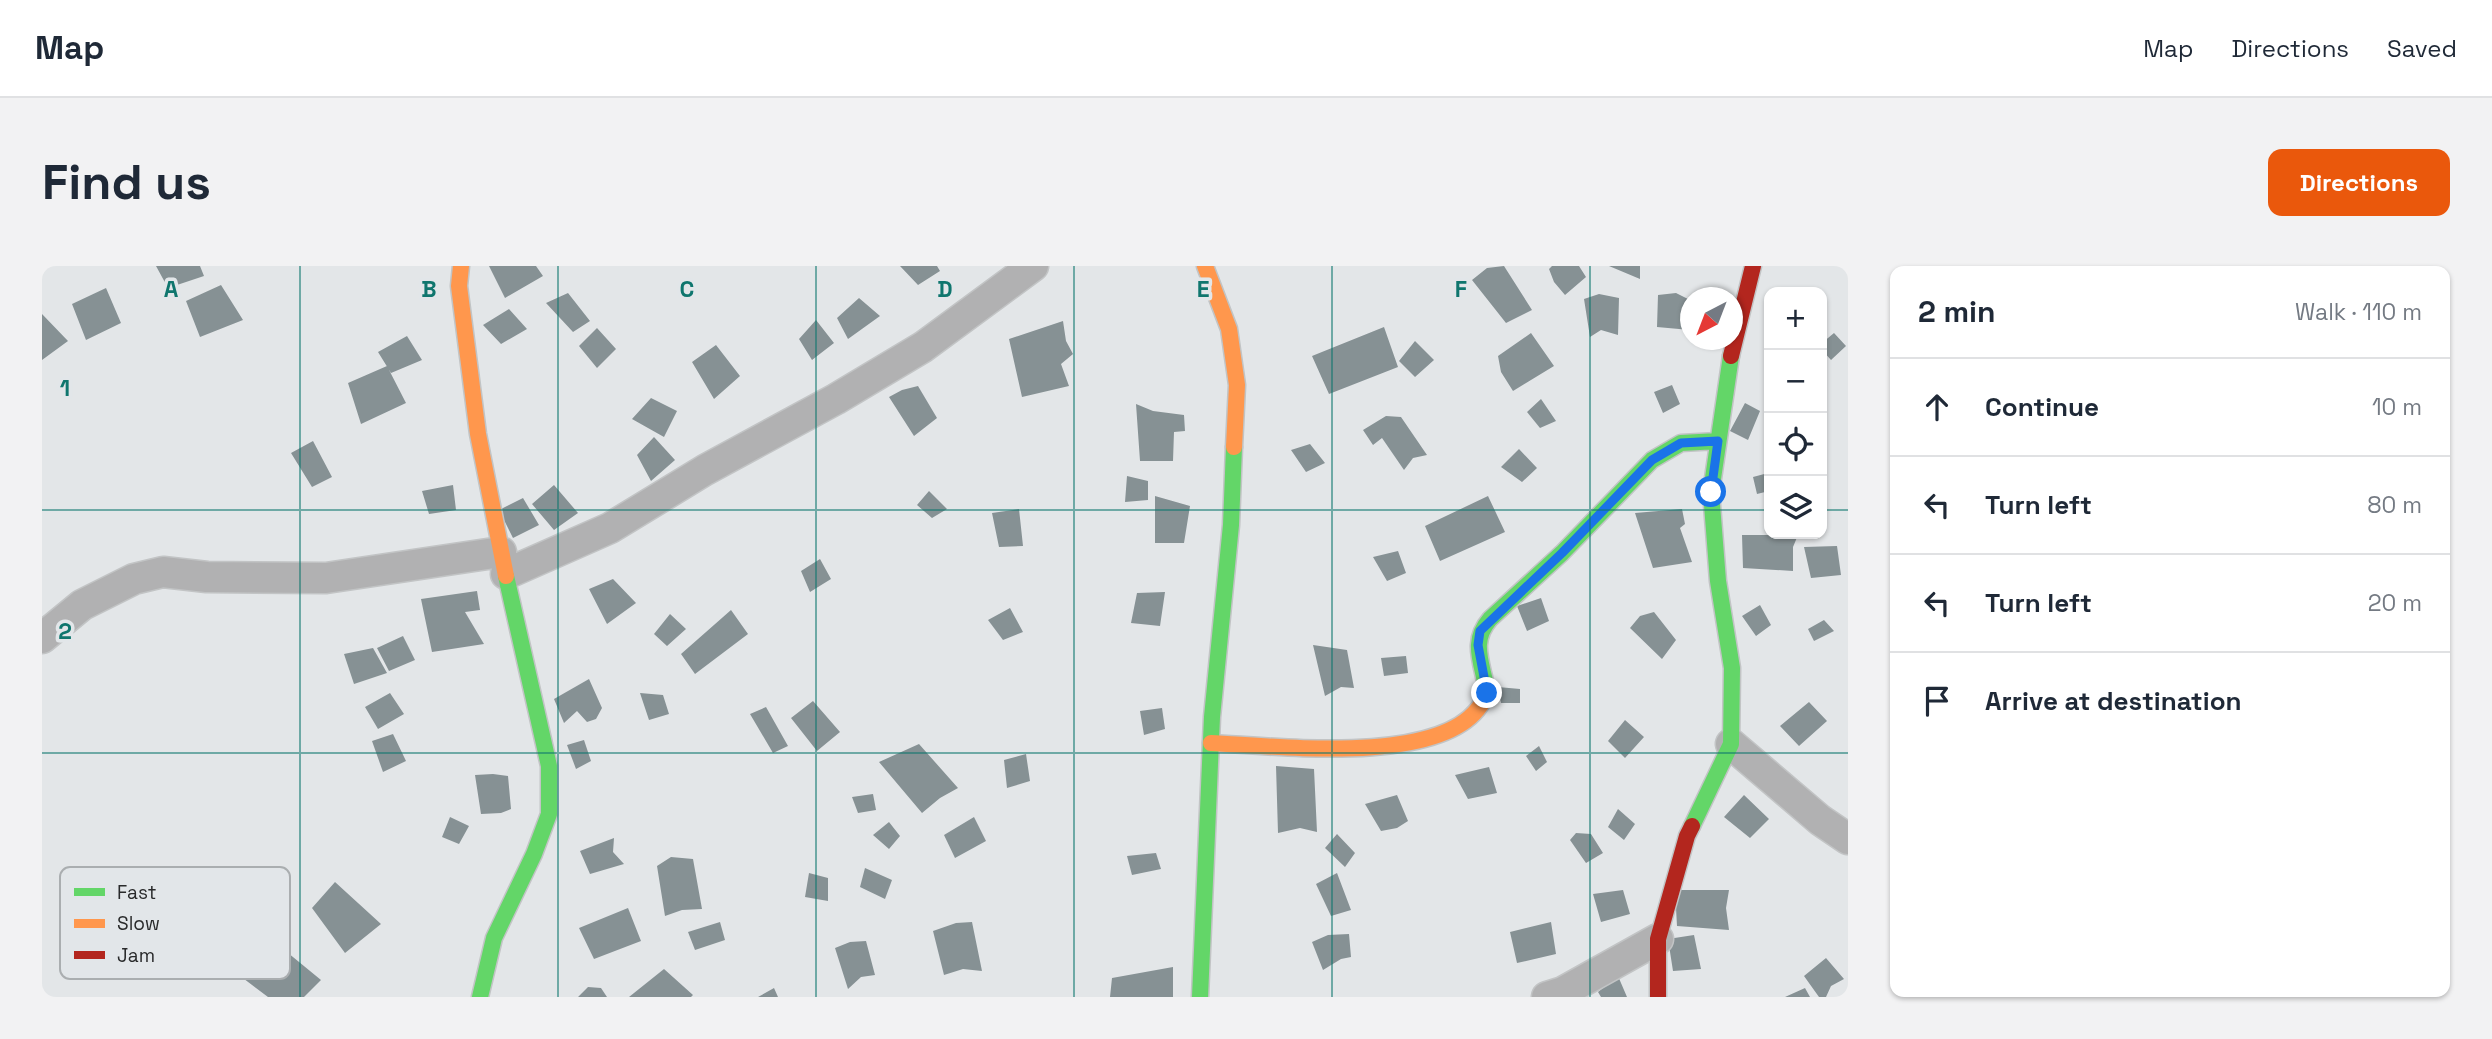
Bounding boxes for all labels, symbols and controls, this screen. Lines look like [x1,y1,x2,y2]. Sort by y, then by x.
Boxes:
text: Map [35,27,104,69]
text: Map [2143,33,2193,64]
text: Directions [2231,33,2349,64]
text: Saved [2387,33,2457,64]
button: Directions [2268,149,2450,216]
text: Find us [42,151,211,213]
text: A [164,274,179,304]
text: B [421,274,437,304]
text: C [680,274,694,304]
text: D [937,274,953,304]
text: E [1197,274,1209,304]
text: F [1455,274,1467,304]
north arrow [1680,287,1743,350]
map controls [1764,287,1827,539]
button: + [1764,287,1827,350]
text: 2 min [1918,292,1996,331]
text: Walk · 110 m [2295,297,2422,327]
button: − [1764,350,1827,413]
text: 1 [60,373,70,403]
icon: ahead [1918,388,1956,426]
text: Continue [1985,390,2099,424]
text: 10 m [2372,392,2422,422]
button: locate [1764,413,1827,476]
route start [1695,476,1726,507]
button: layers [1764,476,1827,539]
icon: left [1918,486,1956,524]
text: Turn left [1985,488,2092,522]
text: 80 m [2367,490,2422,520]
icon: left [1918,584,1956,622]
text: Turn left [1985,586,2092,620]
text: 20 m [2368,588,2422,618]
text: 2 [58,616,72,646]
route end [1471,677,1502,708]
icon: arrive [1918,682,1956,720]
text: Arrive at destination [1985,684,2242,718]
legend [60,867,290,979]
text: Fast [117,880,157,905]
text: Slow [117,911,160,936]
text: Jam [117,943,155,968]

